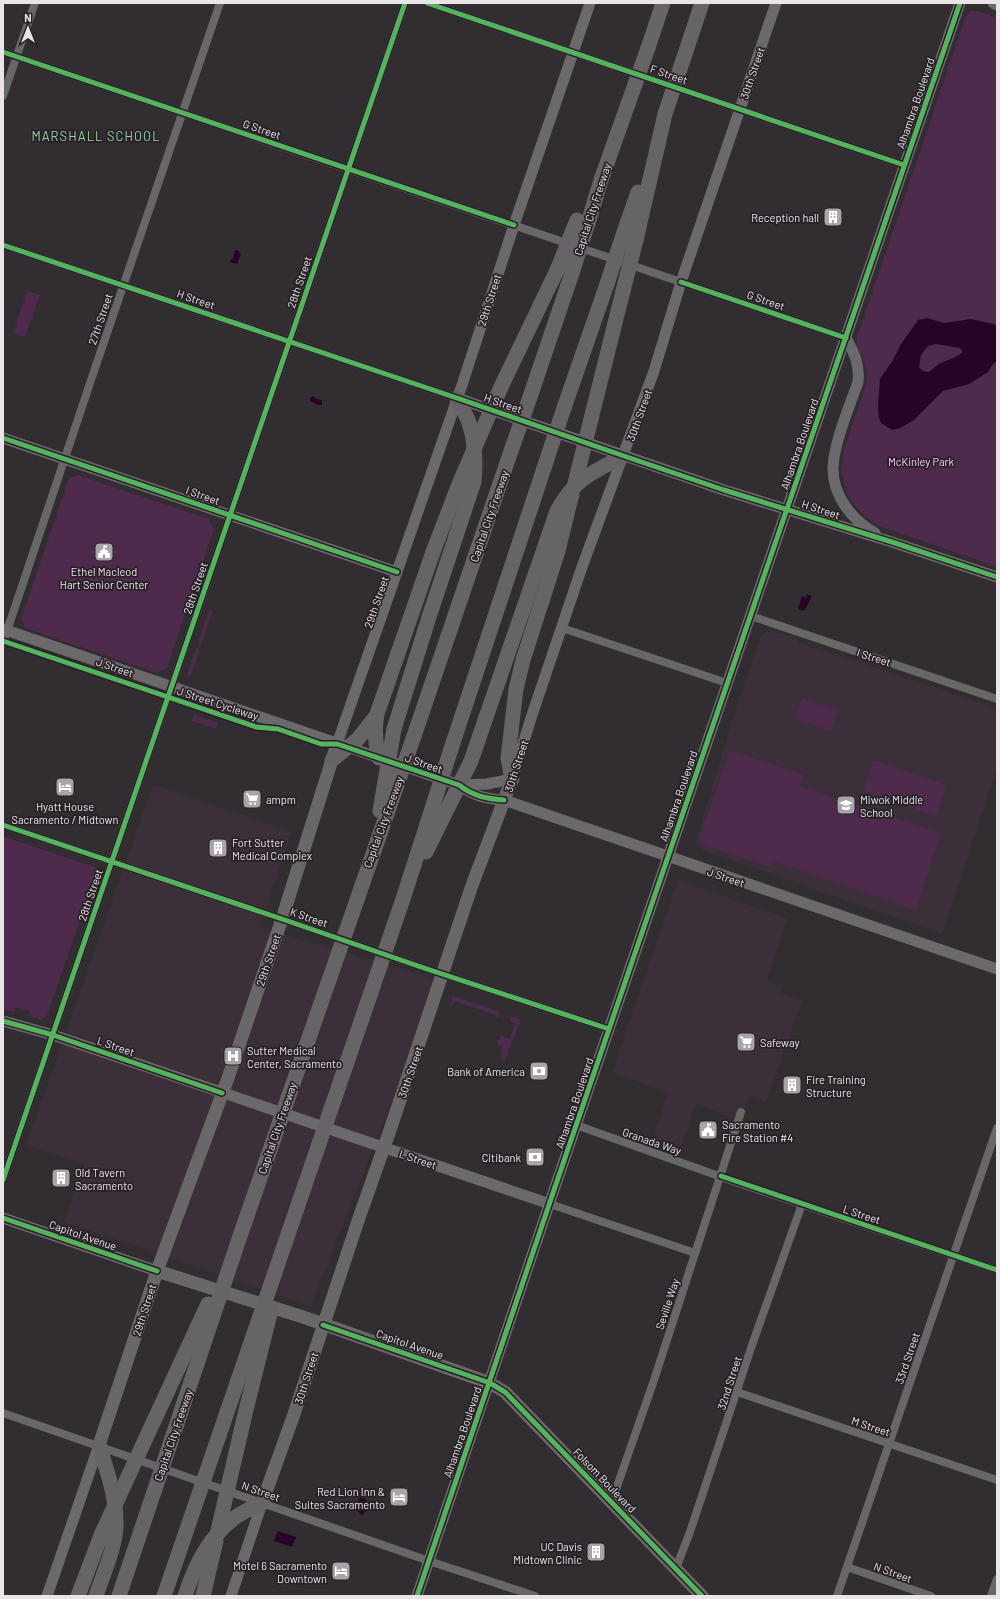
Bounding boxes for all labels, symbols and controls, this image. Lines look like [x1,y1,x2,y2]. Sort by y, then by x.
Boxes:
north arrow [8,8,48,48]
text: N [24,11,32,24]
street label: 30th Street [737,45,767,101]
street label: Alhambra Boulevard [893,56,937,150]
street label: F Street [649,62,689,86]
street label: G Street [241,117,283,141]
district label: MARSHALL SCHOOL [31,128,161,144]
street label: Capital City Freeway [571,161,613,257]
building icon: Reception hall [822,206,844,228]
place label: Reception hall [751,211,819,224]
street label: 28th Street [284,254,314,310]
street label: 29th Street [475,272,503,328]
street label: H Street [175,286,217,312]
street label: G Street [745,288,787,312]
street label: 27th Street [85,292,115,346]
street label: 30th Street [624,387,654,443]
street label: H Street [482,390,524,416]
street label: Alhambra Boulevard [777,397,821,491]
park label: McKinley Park [888,455,955,468]
street label: Capital City Freeway [467,468,511,564]
street label: I Street [184,483,222,507]
street label: H Street [800,497,842,521]
public building icon: Ethel Macleod Hart Senior Center [93,541,115,563]
street label: 28th Street [180,560,210,616]
place label: Ethel Macleod Hart Senior Center [60,565,148,591]
street label: 29th Street [361,574,391,630]
street label: I Street [855,645,893,669]
street label: J Street [95,655,135,679]
street label: J Street Cycleway [176,684,260,722]
street label: 30th Street [501,738,531,794]
street label: Alhambra Boulevard [656,749,700,843]
street label: J Street [404,751,444,775]
street label: Capital City Freeway [360,775,406,869]
hotel icon: Hyatt House Sacramento / Midtown [54,776,76,798]
supermarket icon: ampm [241,788,263,810]
place label: ampm [266,793,296,806]
place label: Miwok Middle School [860,793,923,819]
school or university icon: Miwok Middle School [835,794,857,816]
place label: Hyatt House Sacramento / Midtown [12,800,119,826]
place label: Fort Sutter Medical Complex [232,836,312,862]
building icon: Fort Sutter Medical Complex [207,837,229,859]
street label: J Street [706,865,746,889]
street label: 28th Street [75,867,105,923]
street label: K Street [288,905,330,929]
street label: 29th Street [253,932,283,988]
supermarket icon: Safeway [735,1031,757,1053]
street label: L Street [96,1034,136,1058]
place label: Safeway [760,1036,800,1049]
place label: Sutter Medical Center, Sacramento [247,1044,342,1070]
street label: 30th Street [395,1044,425,1100]
hospital icon: Sutter Medical Center, Sacramento [222,1045,244,1067]
street label: Alhambra Boulevard [552,1056,596,1150]
bank icon: Bank of America [528,1060,550,1082]
place label: Bank of America [447,1065,525,1078]
place label: Fire Training Structure [806,1073,866,1099]
building icon: Fire Training Structure [781,1074,803,1096]
street label: Capital City Freeway [255,1080,299,1176]
place label: Sacramento Fire Station #4 [722,1118,793,1144]
public building icon: Sacramento Fire Station #4 [697,1119,719,1141]
street label: Granada Way [621,1125,683,1157]
bank icon: Citibank [524,1146,546,1168]
street label: L Street [398,1147,438,1171]
place label: Citibank [482,1151,521,1164]
place label: Old Tavern Sacramento [75,1166,133,1192]
building icon: Old Tavern Sacramento [50,1167,72,1189]
street label: L Street [842,1202,882,1226]
street label: Capitol Avenue [47,1217,119,1253]
street label: Seville Way [653,1277,681,1331]
street label: 29th Street [130,1282,158,1338]
street label: Capitol Avenue [374,1326,446,1362]
street label: 33rd Street [892,1331,922,1385]
street label: 30th Street [291,1350,321,1406]
street label: 32nd Street [714,1355,744,1411]
street label: Alhambra Boulevard [440,1385,484,1479]
street label: Capital City Freeway [151,1387,195,1483]
street label: M Street [850,1414,892,1438]
street label: Folsom Boulevard [571,1445,639,1515]
street label: N Street [240,1478,282,1504]
place label: Red Lion Inn & Suites Sacramento [295,1485,385,1511]
hotel icon: Red Lion Inn & Suites Sacramento [388,1486,410,1508]
place label: UC Davis Midtown Clinic [513,1540,582,1566]
building icon: UC Davis Midtown Clinic [585,1541,607,1563]
place label: Motel 6 Sacramento Downtown [233,1559,327,1585]
street label: N Street [872,1559,914,1585]
hotel icon: Motel 6 Sacramento Downtown [330,1560,352,1582]

